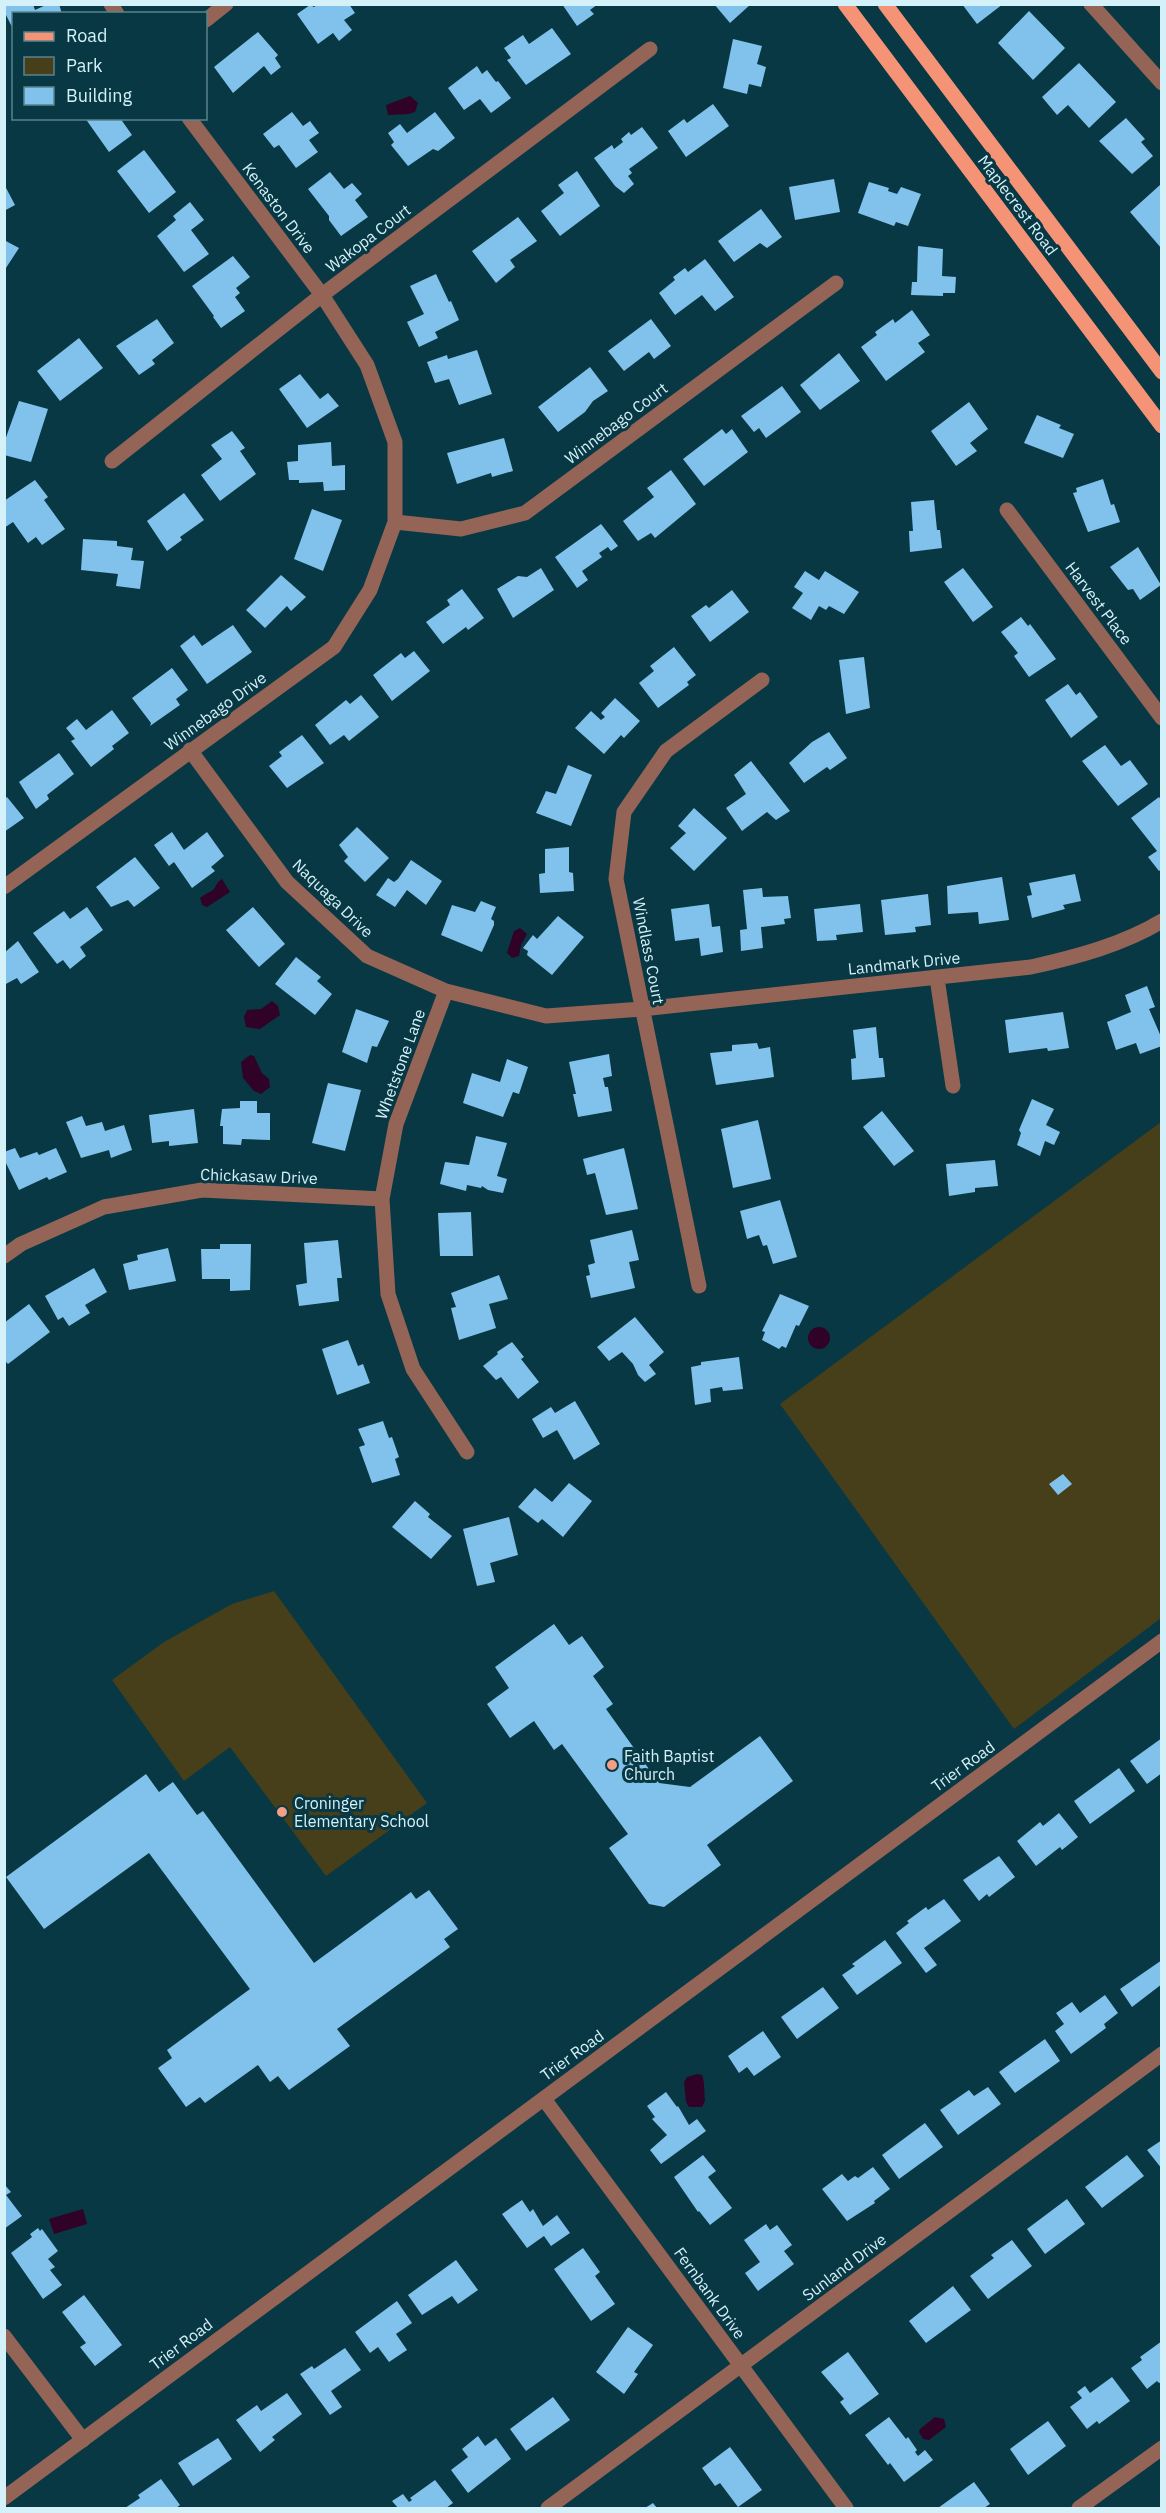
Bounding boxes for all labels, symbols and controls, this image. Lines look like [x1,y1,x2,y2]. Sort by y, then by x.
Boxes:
legend [12,12,207,120]
text: Road [66,24,107,47]
text: Park [66,54,103,77]
text: Building [66,84,133,107]
street label: Maplecrest Road [974,151,1062,259]
street label: Kenaston Drive [238,159,320,257]
street label: Wakopa Court [322,200,414,276]
street label: Winnebago Court [561,378,671,468]
street label: Harvest Place [1061,558,1137,649]
street label: Winnebago Drive [160,667,270,755]
street label: Naquaga Drive [288,854,378,942]
street label: Windlass Court [629,896,669,1006]
street label: Landmark Drive [847,947,961,979]
street label: Whetstone Lane [371,1006,429,1122]
street label: Chickasaw Drive [200,1164,318,1188]
street label: Trier Road [927,1736,999,1796]
place label: Faith Baptist Church [624,1746,714,1784]
marker: Faith Baptist Church [605,1758,619,1772]
place label: Croninger Elementary School [294,1793,429,1831]
marker: Croninger Elementary School [275,1805,289,1819]
street label: Trier Road [536,2025,608,2085]
street label: Sunland Drive [798,2229,890,2305]
street label: Fernbank Drive [670,2243,750,2343]
street label: Trier Road [146,2314,216,2374]

